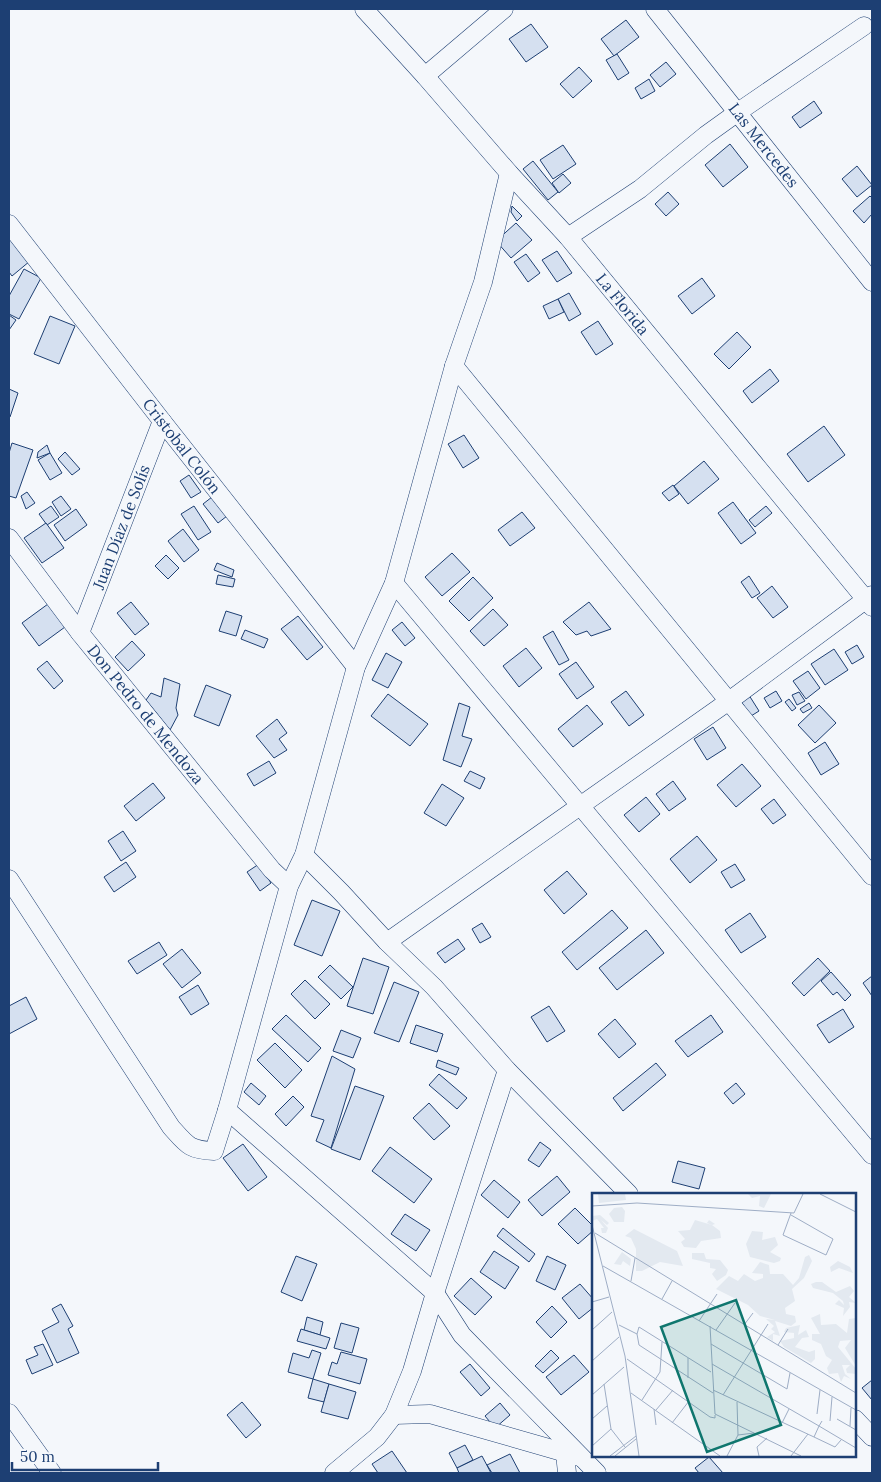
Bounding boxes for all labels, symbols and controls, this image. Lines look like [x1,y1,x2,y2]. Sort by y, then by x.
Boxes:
street label: Las Mercedes [725,99,803,191]
street label: La Florida [592,269,654,339]
street label: Cristobal Colón [139,394,226,498]
street label: Juan Díaz de Solís [88,462,154,593]
street label: Don Pedro de Mendoza [83,640,209,788]
inset map [592,1193,856,1457]
scale bar [12,1440,159,1472]
text: 50 m [20,1447,55,1466]

